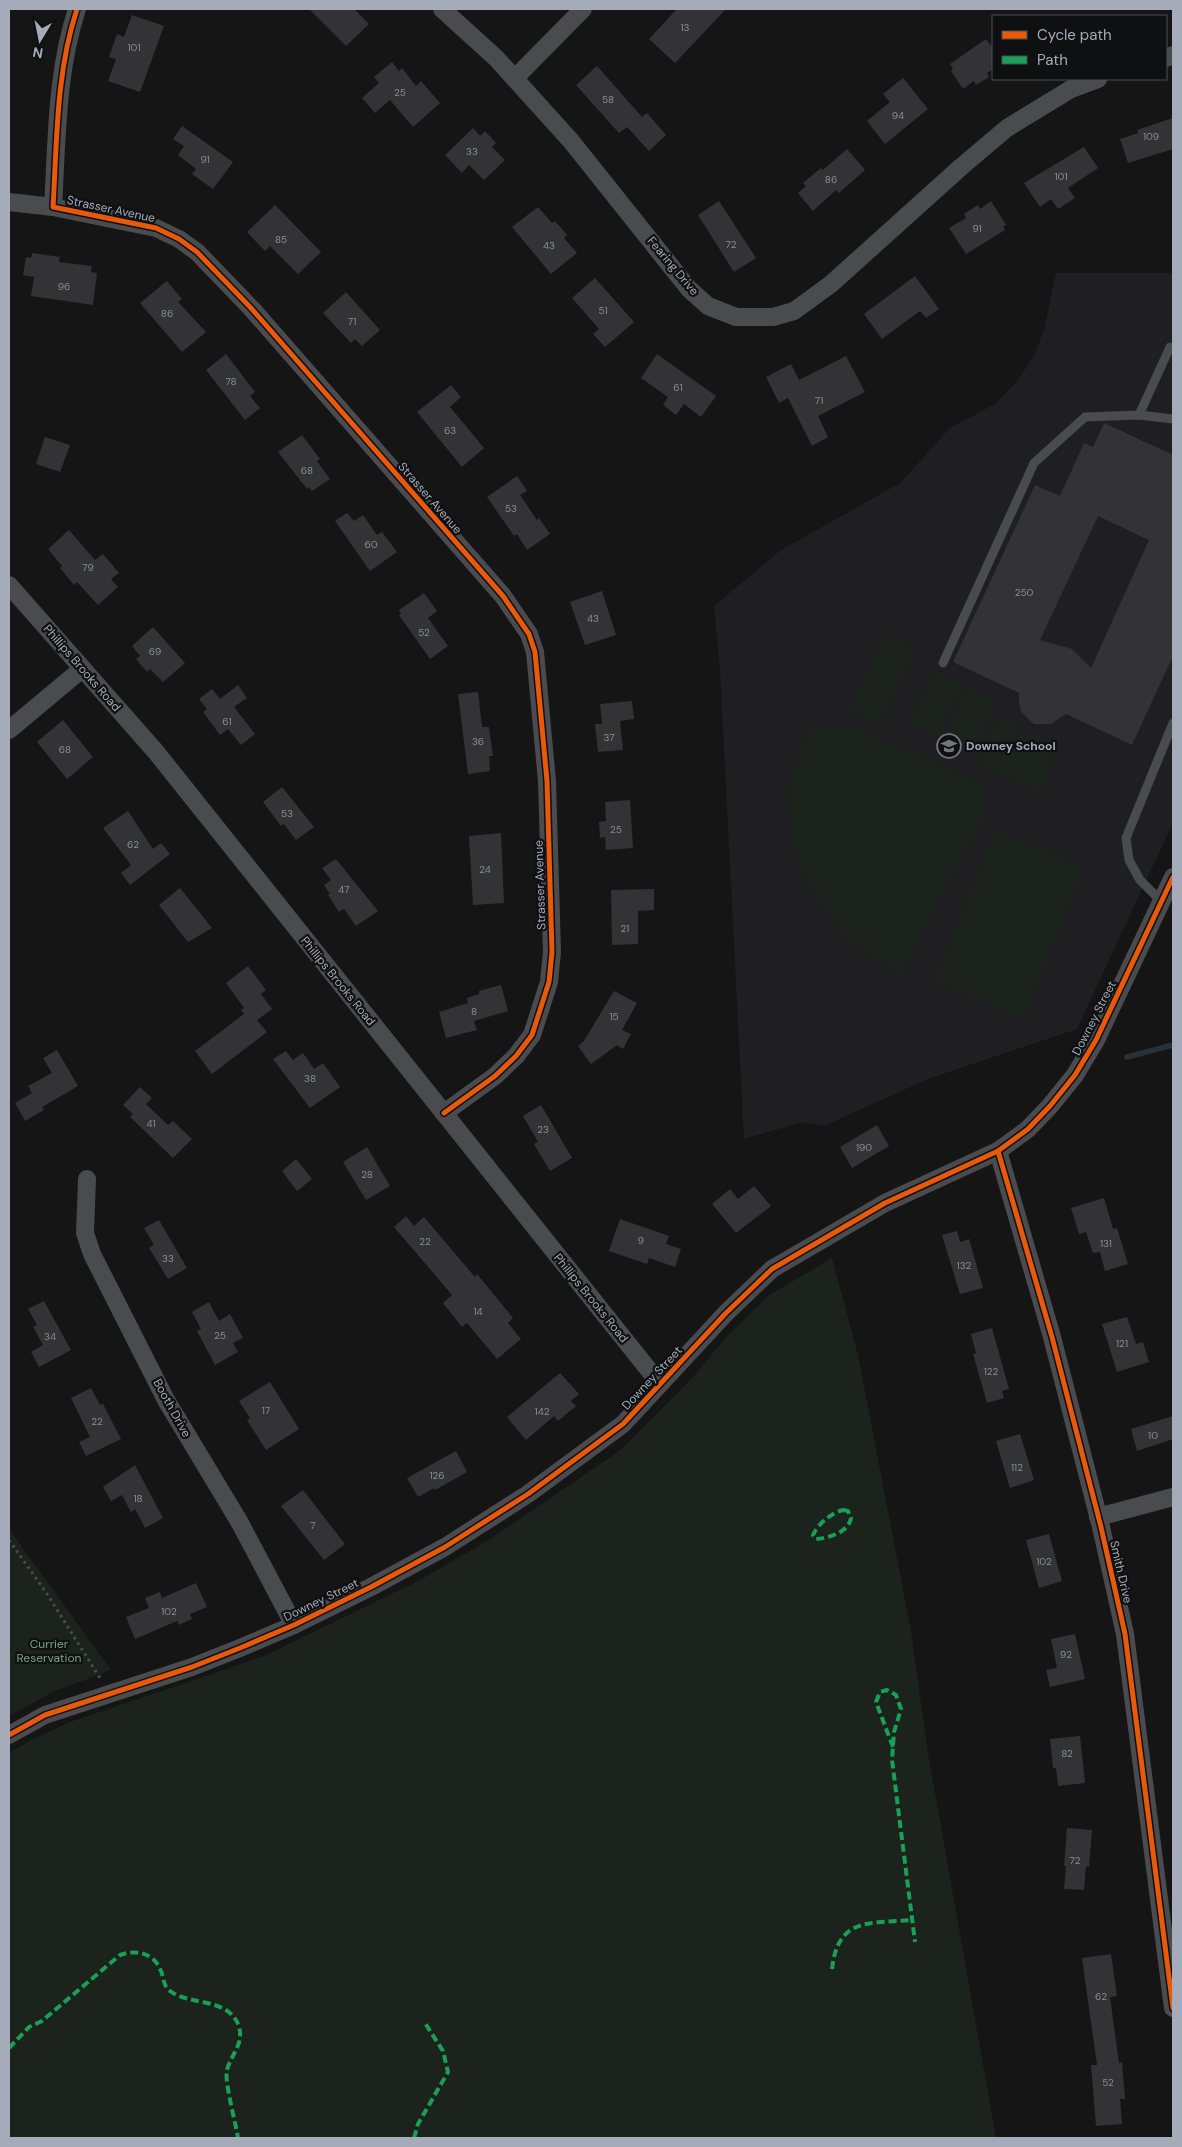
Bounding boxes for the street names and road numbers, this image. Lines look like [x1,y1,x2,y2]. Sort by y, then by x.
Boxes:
street label: Strasser Avenue [65,192,157,226]
street label: Fearing Drive [644,233,702,299]
street label: Strasser Avenue [394,459,466,537]
street label: Phillips Brooks Road [40,621,124,715]
street label: Strasser Avenue [530,840,550,930]
street label: Phillips Brooks Road [297,933,379,1029]
street label: Downey Street [1068,978,1120,1058]
street label: Phillips Brooks Road [550,1250,632,1346]
street label: Downey Street [618,1342,686,1413]
street label: Booth Drive [149,1376,195,1440]
street label: Smith Drive [1106,1539,1136,1605]
street label: Downey Street [281,1575,361,1625]

